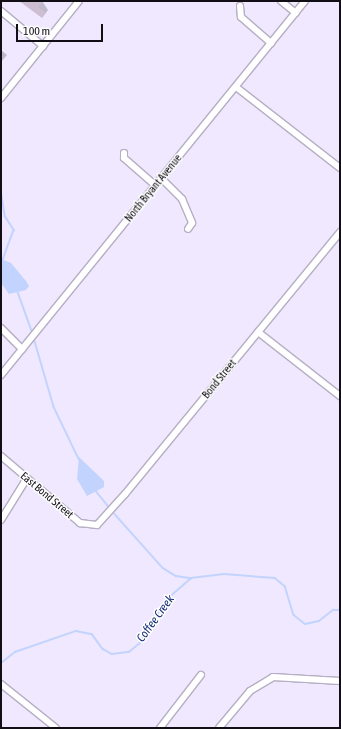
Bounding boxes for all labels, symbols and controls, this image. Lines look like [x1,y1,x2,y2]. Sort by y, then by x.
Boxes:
scale bar [18,16,105,42]
text: 100 m [23,24,50,38]
street label: North Bryant Avenue [122,151,184,225]
street label: Bond Street [199,357,239,401]
street label: East Bond Street [18,469,76,521]
water label: Coffee Creek [134,593,178,645]

